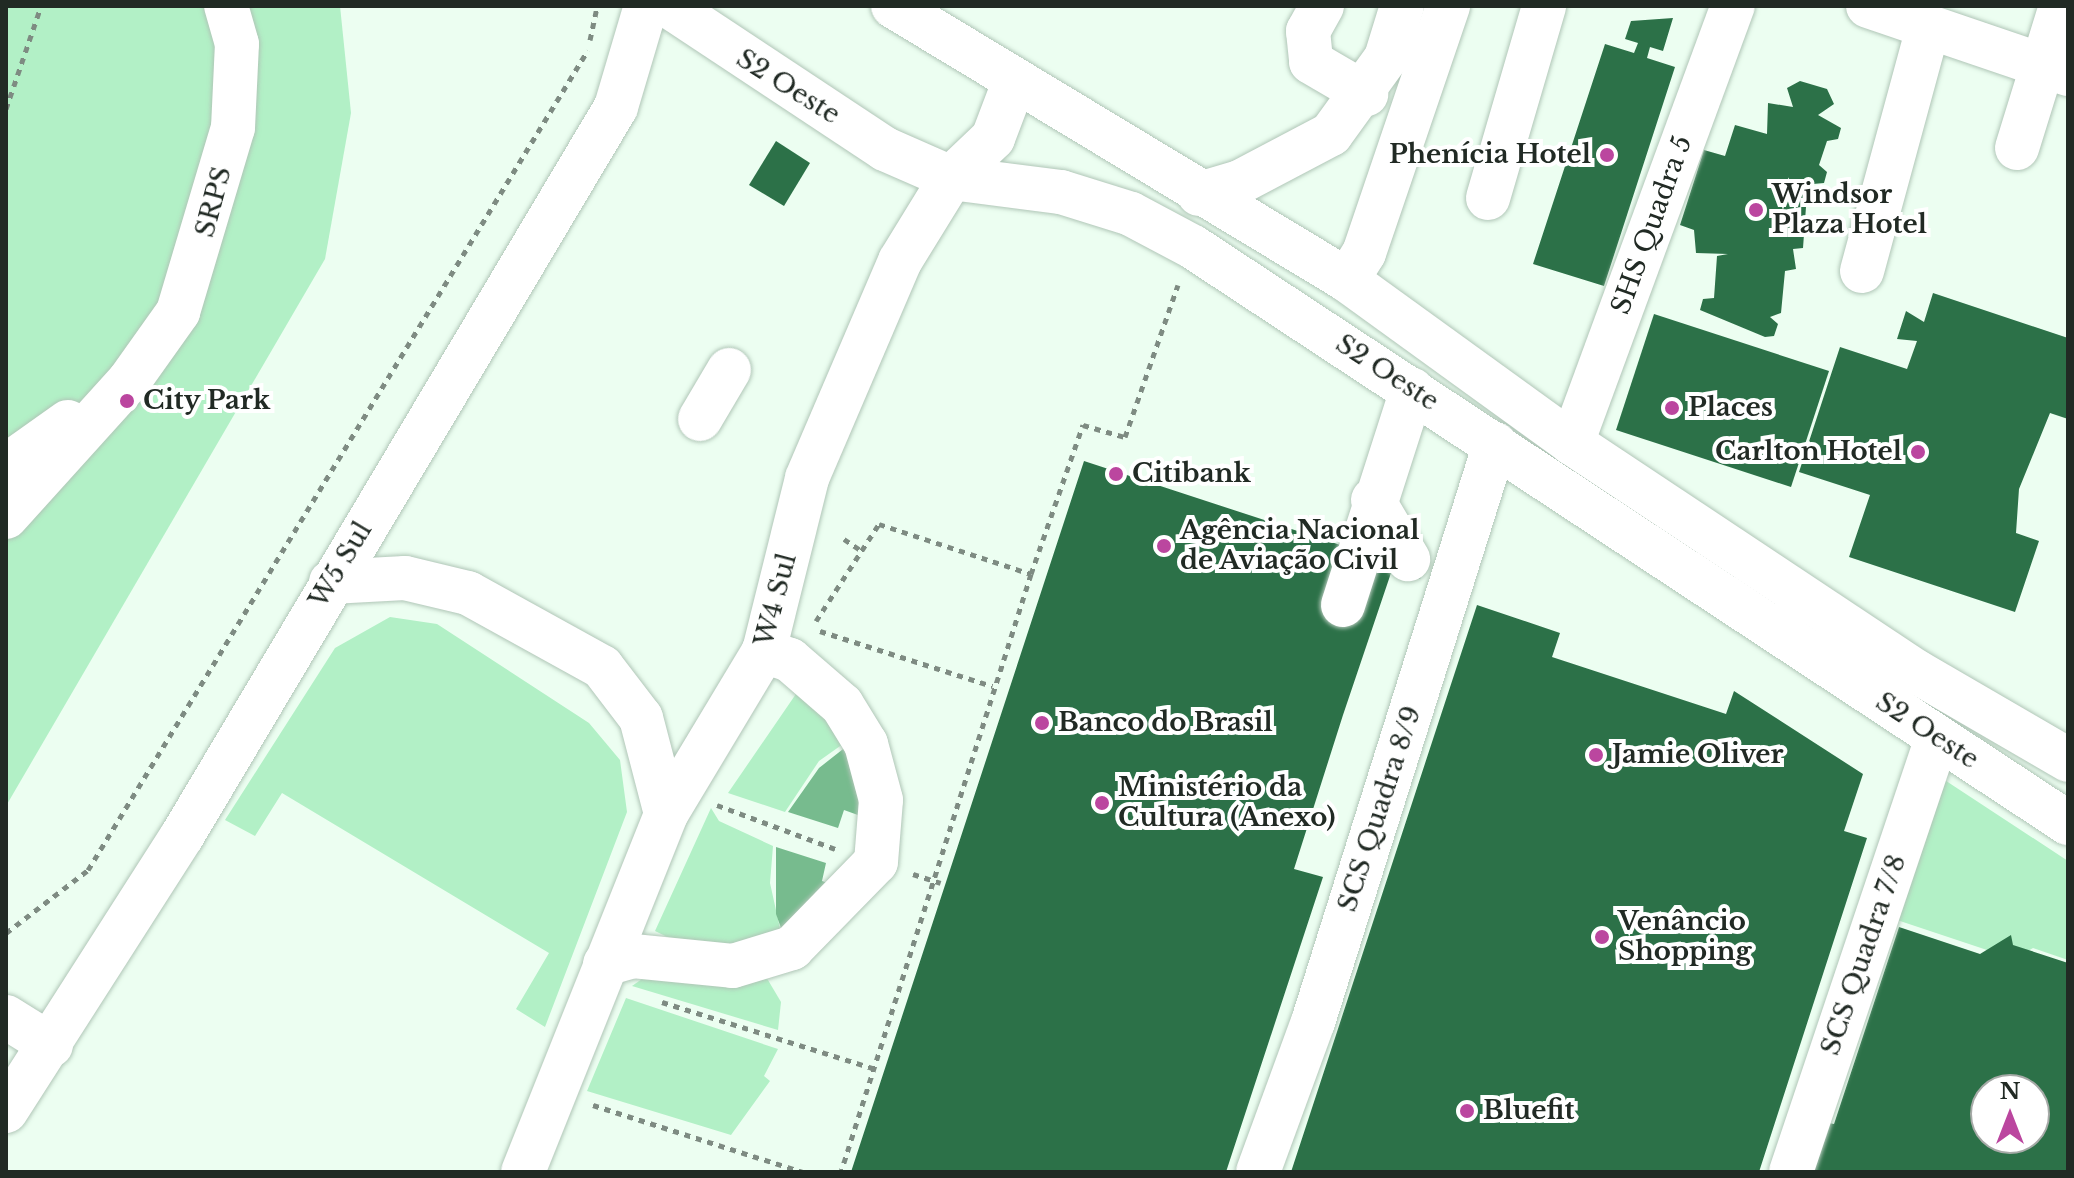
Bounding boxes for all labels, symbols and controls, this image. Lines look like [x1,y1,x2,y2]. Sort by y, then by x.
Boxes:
street label: S2 Oeste [730,43,846,131]
street label: SHS Quadra 5 [1605,131,1699,319]
place label: Phenícia Hotel [1389,139,1591,171]
marker: Phenícia Hotel [1598,146,1616,164]
street label: SRPS [190,163,238,241]
place label: Windsor Plaza Hotel [1772,179,1927,240]
marker: Windsor Plaza Hotel [1747,201,1765,219]
street label: S2 Oeste [1330,328,1444,418]
place label: City Park [143,385,271,417]
marker: City Park [118,392,136,410]
place label: Places [1688,392,1773,424]
marker: Places [1663,399,1681,417]
place label: Carlton Hotel [1715,436,1902,468]
marker: Carlton Hotel [1909,443,1927,461]
place label: Citibank [1132,458,1251,490]
marker: Citibank [1107,465,1125,483]
place label: Agência Nacional de Aviação Civil [1180,515,1419,576]
street label: W5 Sul [303,516,379,614]
marker: Agência Nacional de Aviação Civil [1155,537,1173,555]
street label: W4 Sul [749,550,803,650]
street label: S2 Oeste [1870,686,1984,776]
street label: SCS Quadra 8/9 [1332,702,1428,916]
place label: Banco do Brasil [1058,707,1273,739]
marker: Banco do Brasil [1033,714,1051,732]
place label: Jamie Oliver [1612,739,1783,771]
marker: Jamie Oliver [1587,746,1605,764]
place label: Ministério da Cultura (Anexo) [1118,772,1336,834]
marker: Ministério da Cultura (Anexo) [1093,794,1111,812]
street label: SCS Quadra 7/8 [1815,850,1913,1060]
place label: Venâncio Shopping [1618,906,1751,968]
marker: Venâncio Shopping [1593,928,1611,946]
north arrow [1970,1074,2050,1154]
text: N [2000,1078,2020,1105]
place label: Bluefit [1483,1095,1574,1127]
marker: Bluefit [1458,1102,1476,1120]

